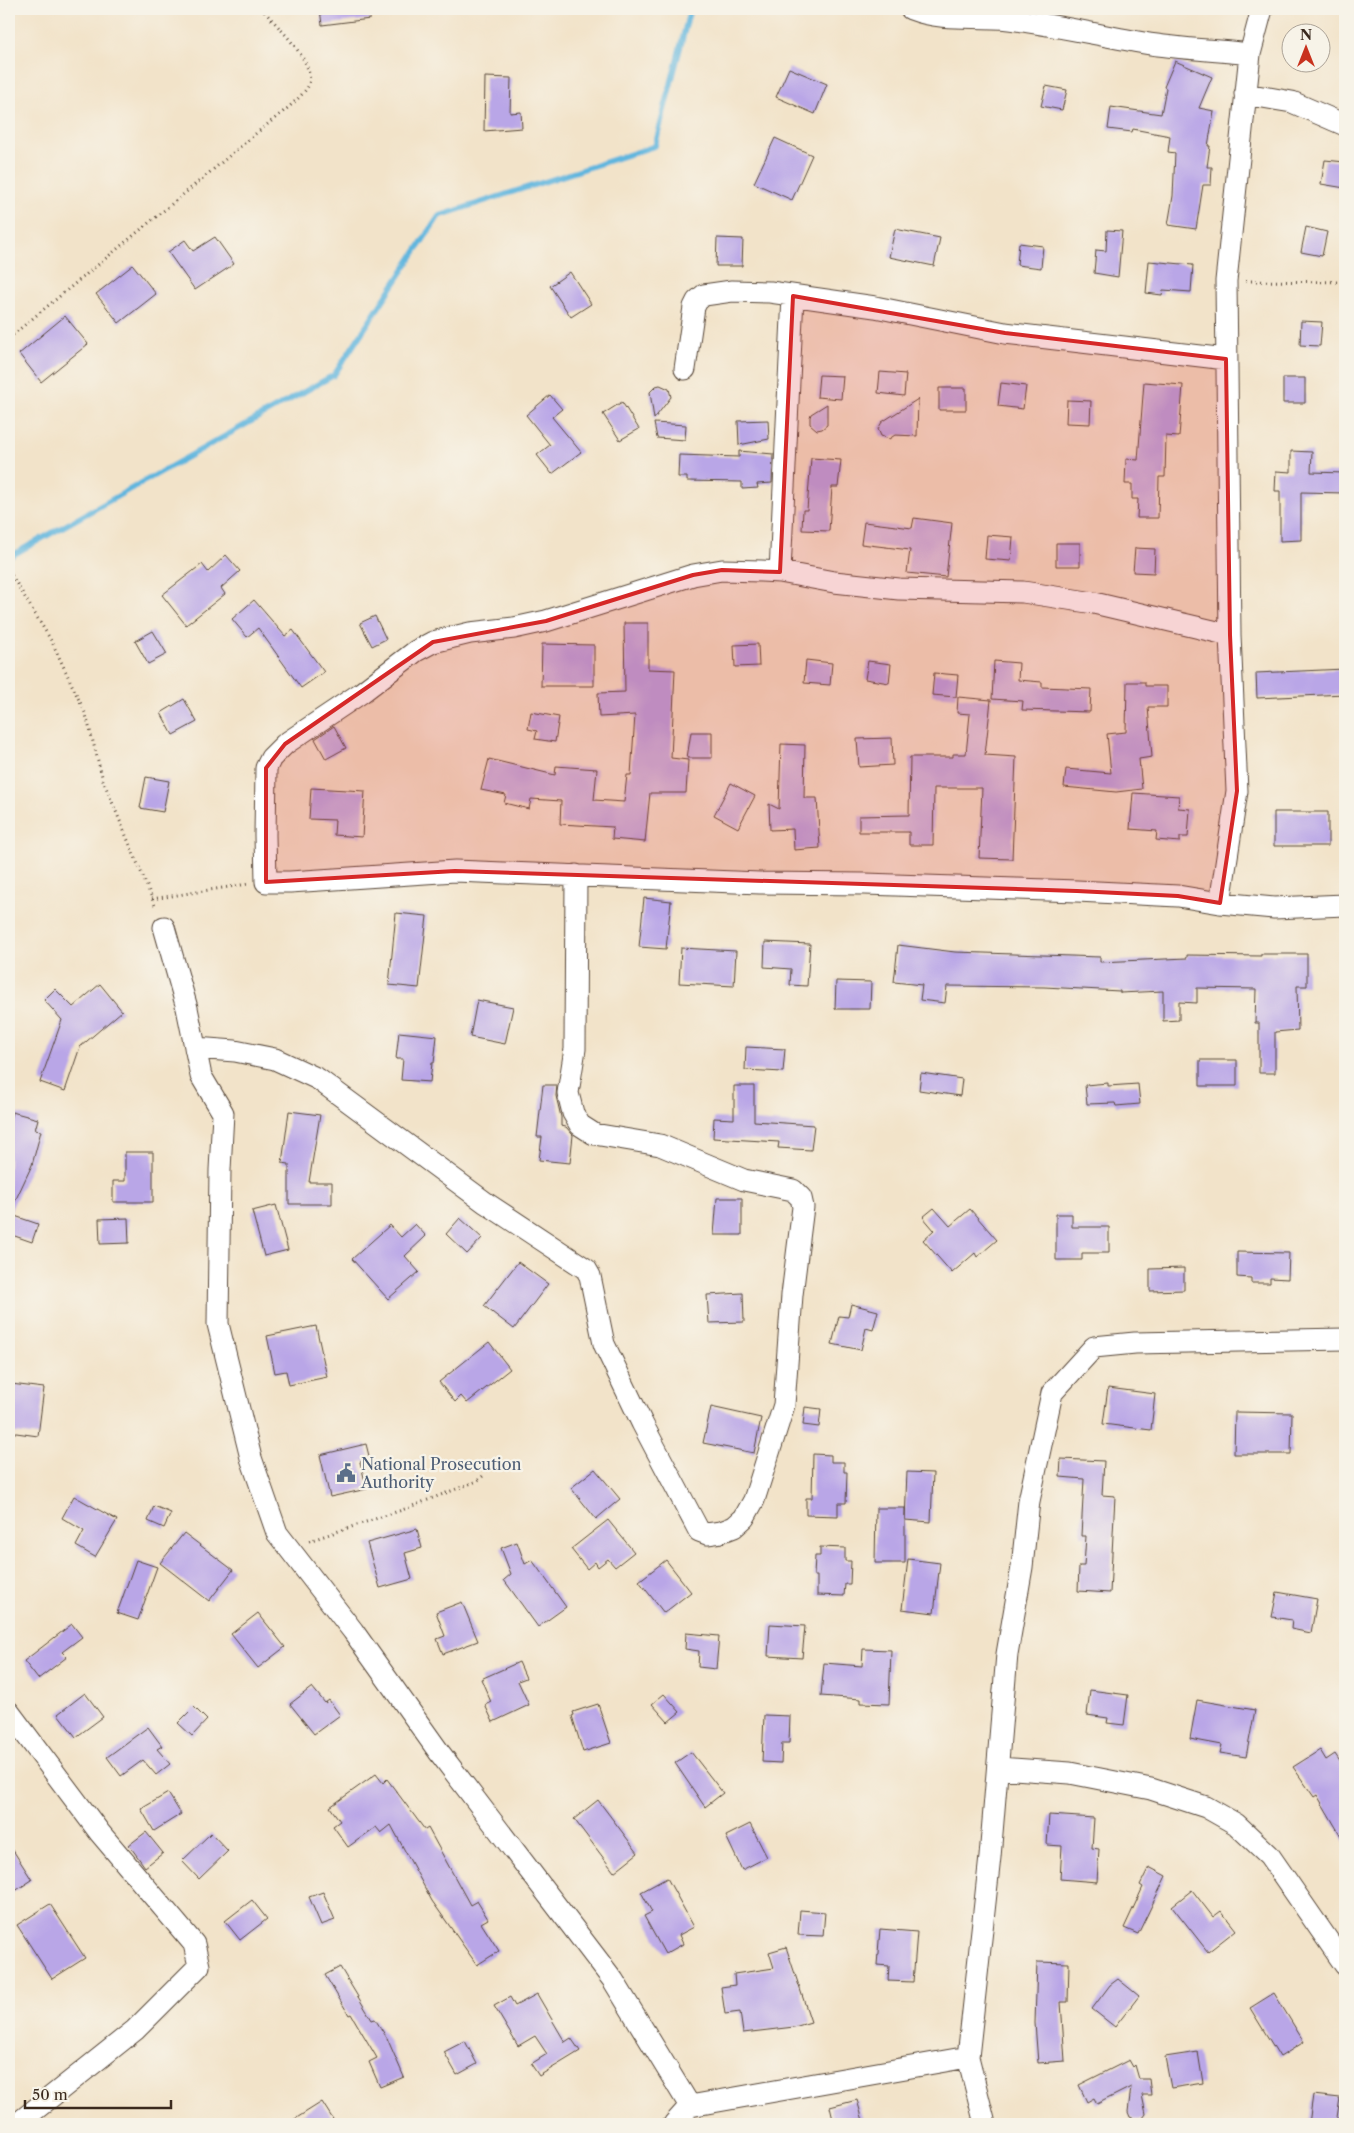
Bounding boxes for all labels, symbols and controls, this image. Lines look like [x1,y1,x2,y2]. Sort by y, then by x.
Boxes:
north arrow [1282,22,1332,72]
text: N [1300,26,1312,44]
place label: National Prosecution Authority [360,1454,522,1492]
public building icon: National Prosecution Authority [335,1462,357,1484]
scale bar [25,2078,171,2110]
text: 50 m [32,2085,68,2104]

